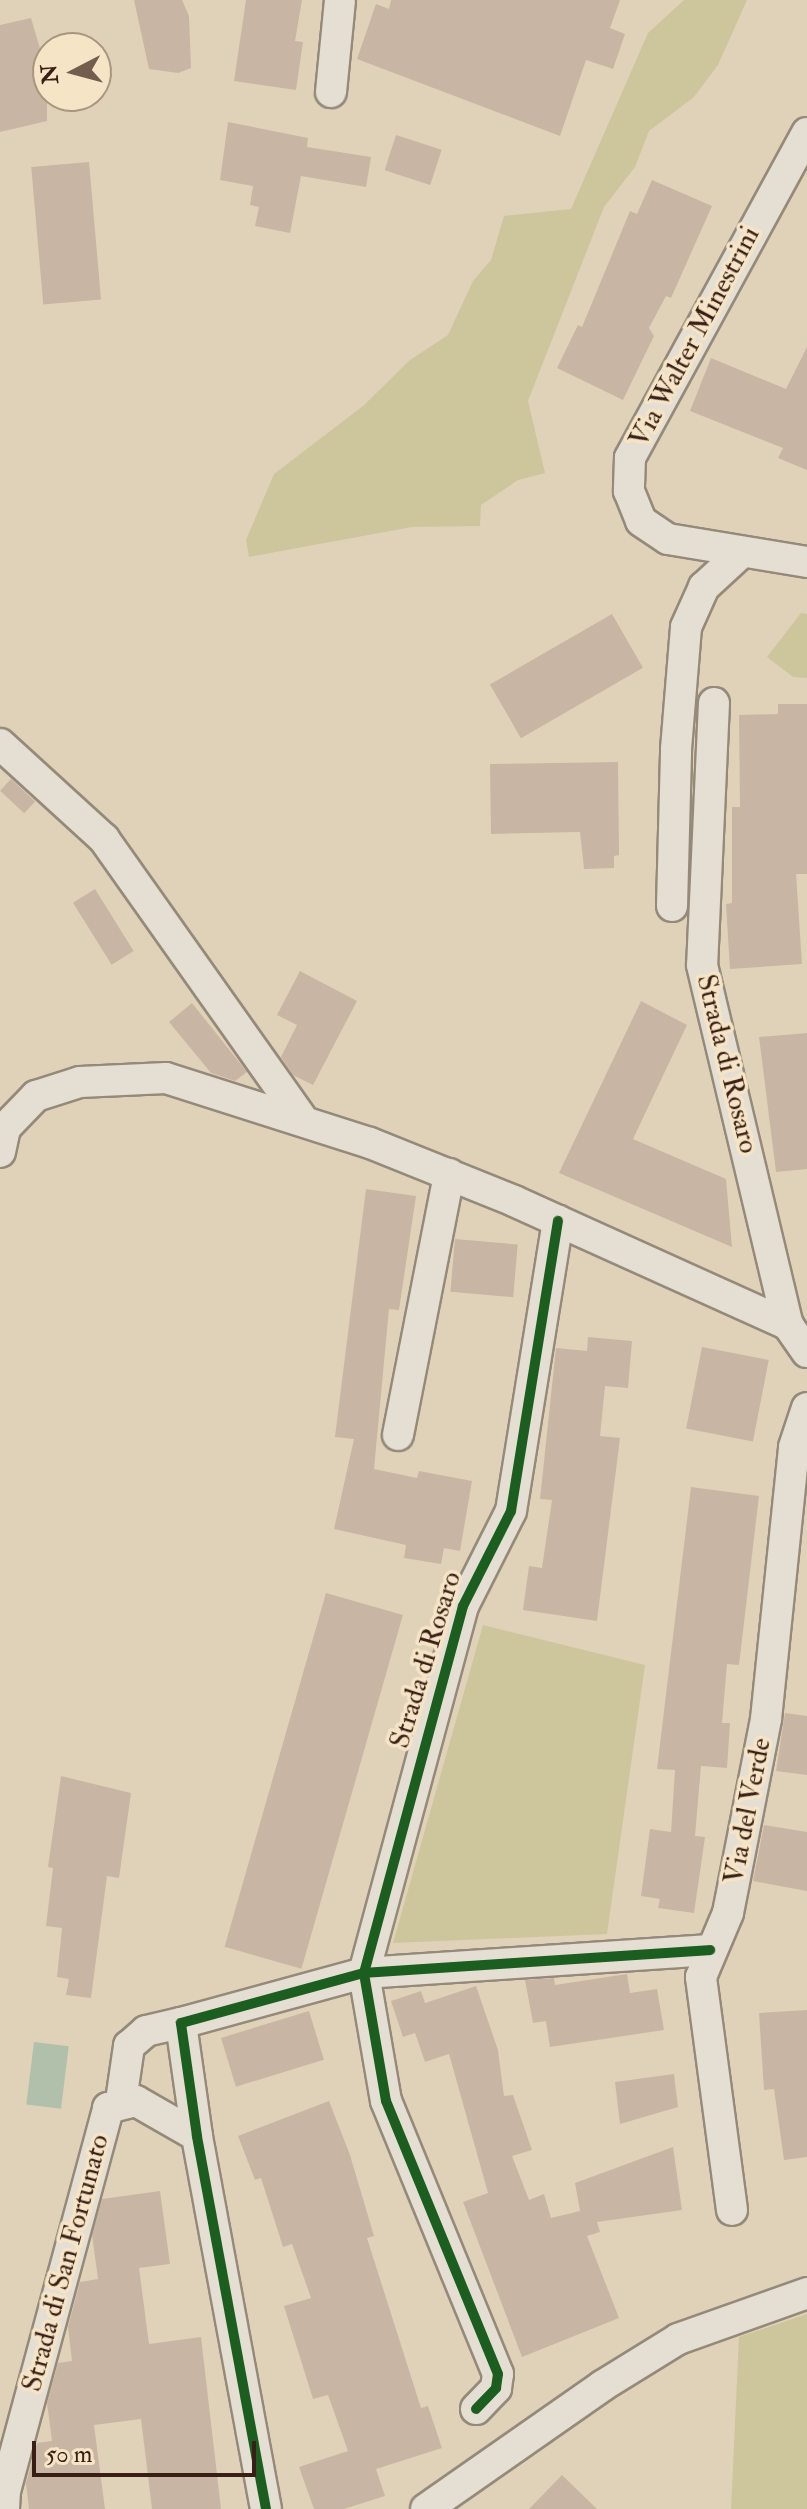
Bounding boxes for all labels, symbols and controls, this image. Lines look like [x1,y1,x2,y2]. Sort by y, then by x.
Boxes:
north arrow [32,32,112,112]
text: N [35,63,65,86]
street label: Via Walter Minestrini [623,221,767,453]
street label: Strada di Rosaro [689,971,765,1157]
street label: Strada di Rosaro [383,1568,469,1752]
street label: Via del Verde [717,1735,779,1887]
street label: Strada di San Fortunato [15,2131,117,2395]
scale bar [36,2425,260,2475]
text: 50 m [46,2439,92,2470]

